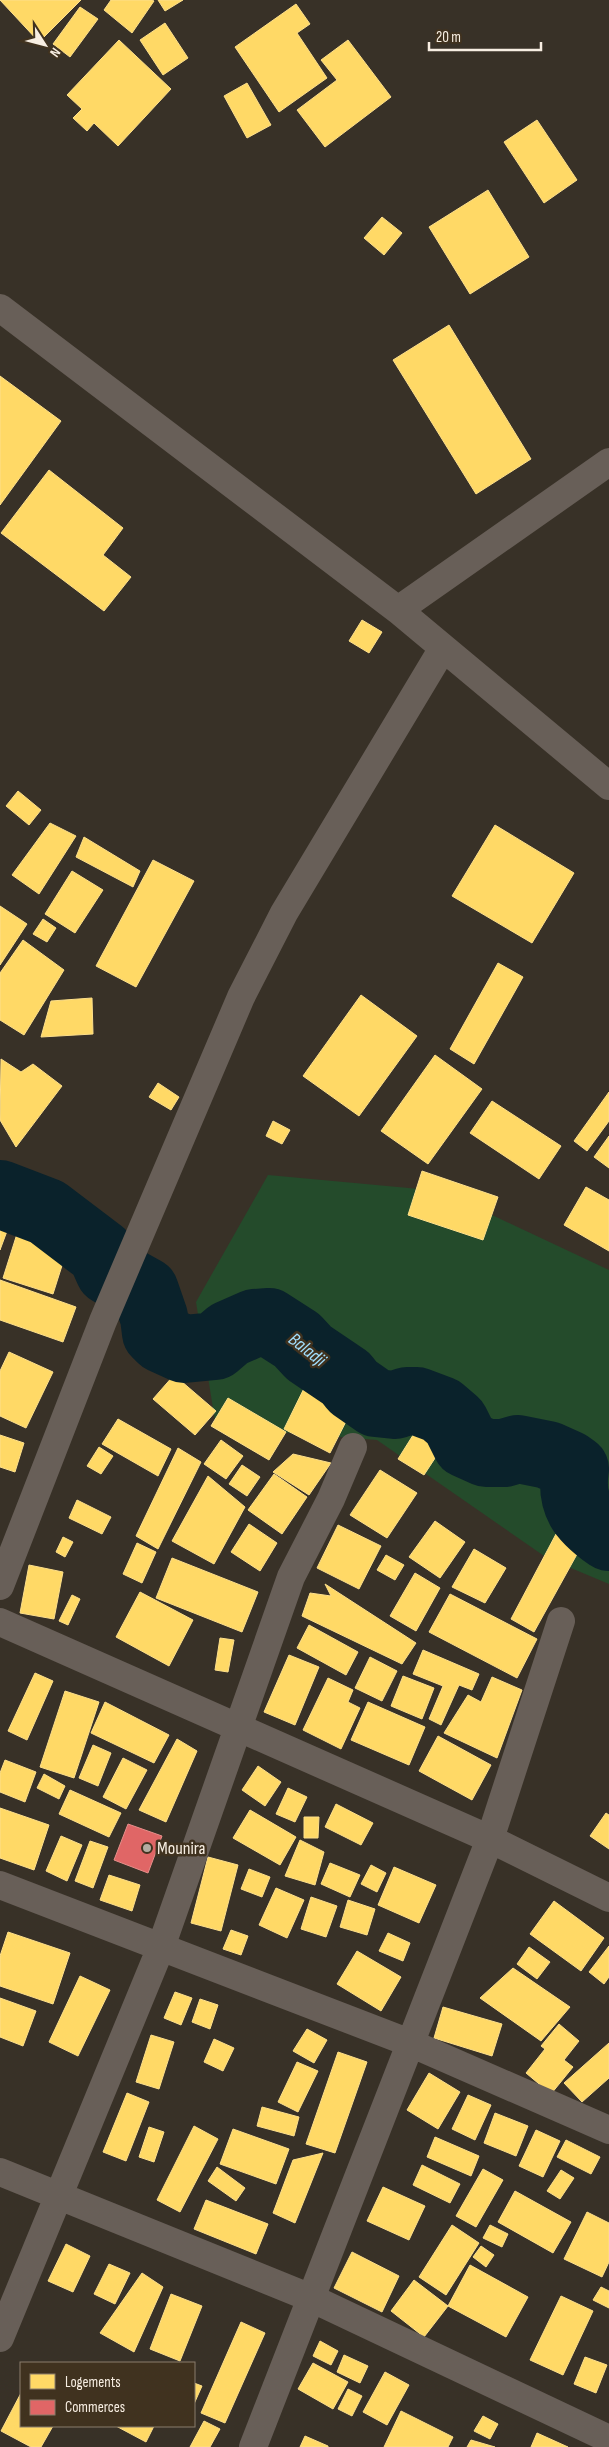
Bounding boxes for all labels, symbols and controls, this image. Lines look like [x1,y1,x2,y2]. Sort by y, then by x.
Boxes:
north arrow [20,20,70,70]
scale bar [429,20,542,52]
text: 20 m [436,28,461,47]
text: N [46,44,64,60]
water label: Baladji [284,1328,331,1372]
place label: Mounira [157,1838,206,1859]
marker: Mounira [141,1842,153,1854]
legend [20,2362,195,2427]
text: Logements [65,2373,121,2392]
text: Commerces [65,2398,125,2417]

